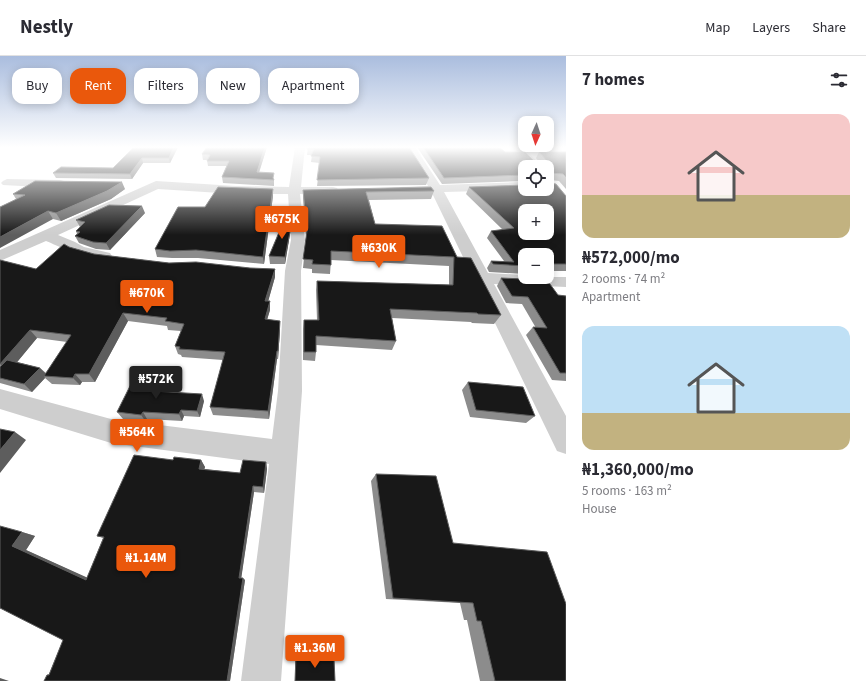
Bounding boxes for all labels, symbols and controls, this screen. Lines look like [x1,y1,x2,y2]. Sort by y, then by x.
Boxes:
text: Nestly [20,14,73,41]
text: Map [705,18,730,38]
text: Layers [752,18,790,38]
text: Share [812,18,846,38]
chip: Buy [12,68,62,104]
chip: Rent [70,68,126,104]
chip: Filters [134,68,198,104]
chip: New [206,68,260,104]
chip: Apartment [268,68,359,104]
text: 7 homes [582,68,644,92]
icon: filters [828,69,850,91]
north arrow [518,116,554,152]
map controls [518,116,554,284]
icon: home [680,140,752,212]
button: locate [518,160,554,196]
button: + [518,204,554,240]
pin: ₦675K [254,206,310,240]
text: ₦675K [264,210,300,228]
pin: ₦630K [351,235,407,269]
text: ₦630K [361,239,397,257]
text: ₦572,000/mo [582,246,680,270]
button: − [518,248,554,284]
text: 2 rooms · 74 m² [582,270,665,288]
pin: ₦670K [119,280,175,314]
text: ₦670K [129,284,165,302]
text: Apartment [582,288,640,306]
icon: home [680,352,752,424]
pin: ₦572K [128,366,184,400]
text: ₦572K [138,370,174,388]
pin: ₦564K [109,419,165,453]
text: ₦564K [119,423,155,441]
text: ₦1,360,000/mo [582,458,694,482]
text: 5 rooms · 163 m² [582,482,672,500]
text: House [582,500,617,518]
pin: ₦1.14M [113,545,179,579]
text: ₦1.14M [125,549,167,567]
pin: ₦1.36M [282,635,348,669]
text: ₦1.36M [294,639,336,657]

